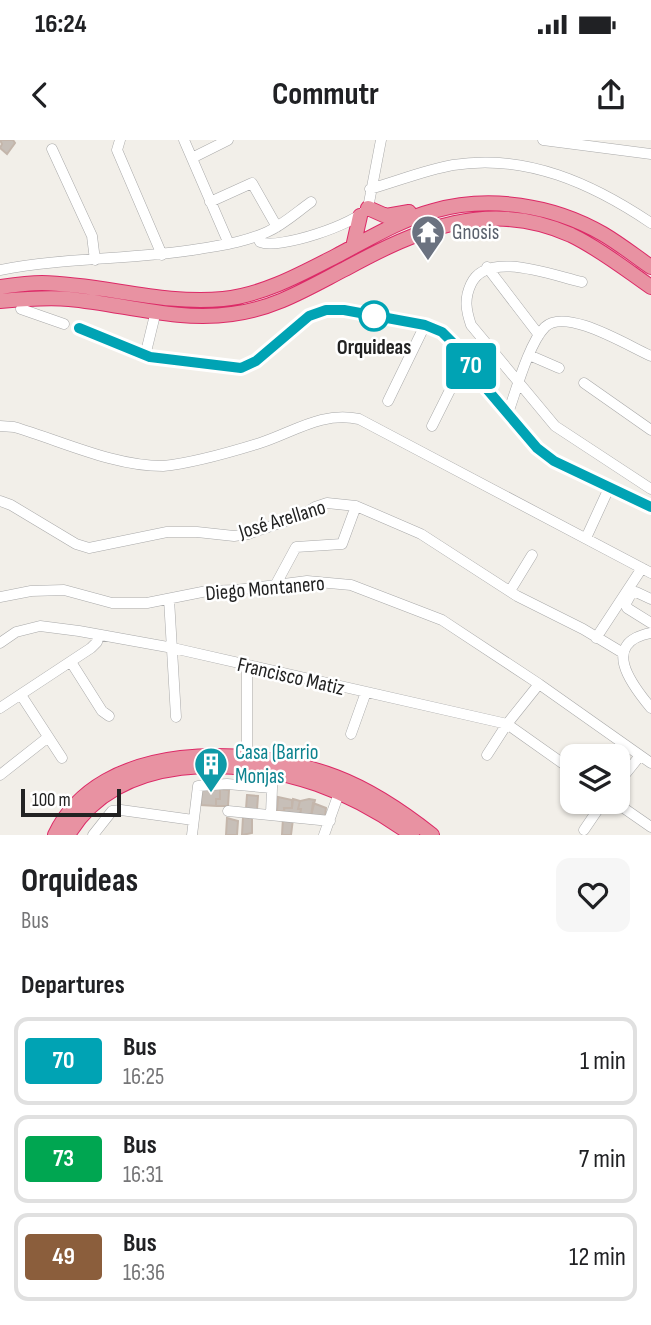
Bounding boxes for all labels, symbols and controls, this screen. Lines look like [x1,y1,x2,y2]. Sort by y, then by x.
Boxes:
text: 16:24 [35,9,87,40]
text: Commutr [272,75,379,114]
icon: back [21,76,59,114]
icon: share [592,76,630,114]
temple icon: Gnosis [409,213,447,262]
place label: Gnosis [452,220,499,245]
marker: Orquideas [359,301,389,331]
place label: Orquideas [337,335,411,360]
line badge: 70 [440,343,503,389]
text: 70 [460,351,482,380]
street label: José Arellano [235,494,329,545]
street label: Diego Montanero [204,571,326,606]
street label: Francisco Matiz [235,652,347,701]
place label: Casa (Barrio Monjas [235,740,319,789]
map controls [560,744,630,814]
button: layers [560,744,630,814]
building icon: Casa (Barrio Monjas [192,745,230,794]
scale bar [21,786,121,818]
text: 100 m [32,789,71,812]
button: heart [556,858,630,932]
text: Orquideas [21,861,138,901]
text: Bus [21,907,49,935]
text: Departures [21,970,125,1001]
text: Bus [123,1032,157,1063]
text: 70 [53,1046,74,1075]
text: 1 min [580,1046,626,1077]
text: 16:25 [123,1063,164,1091]
text: Bus [123,1130,157,1161]
text: 73 [53,1144,74,1173]
text: 7 min [579,1144,626,1175]
text: 16:31 [123,1161,163,1189]
text: Bus [123,1228,157,1259]
text: 49 [52,1242,75,1271]
text: 12 min [569,1242,626,1273]
text: 16:36 [123,1259,165,1287]

